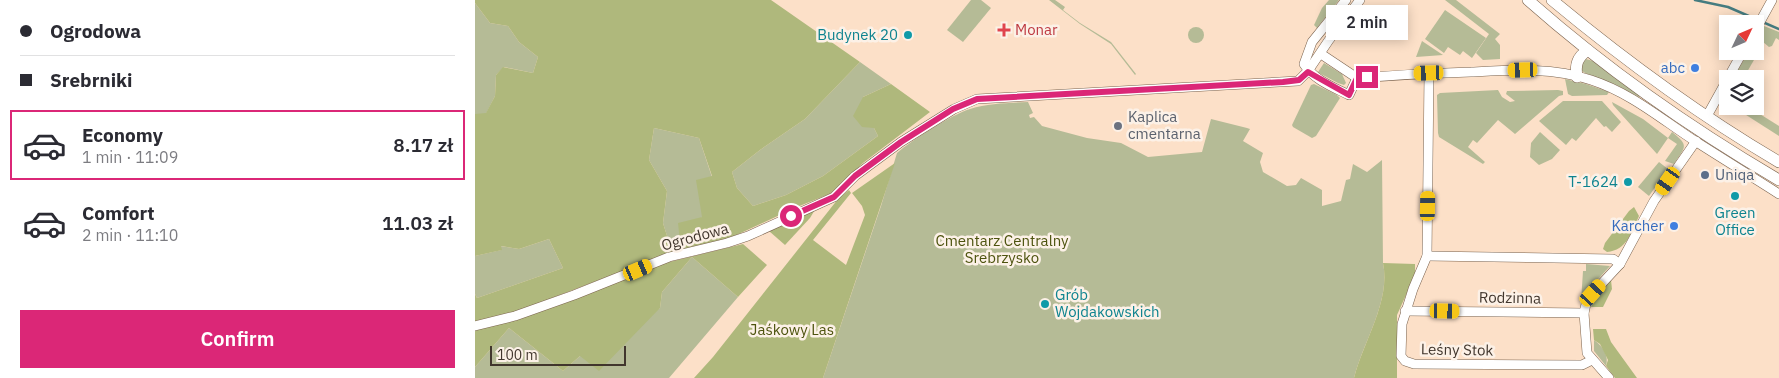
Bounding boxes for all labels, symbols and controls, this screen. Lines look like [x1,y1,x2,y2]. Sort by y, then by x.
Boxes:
callout: 2 min [1326,5,1408,40]
text: 2 min [1346,12,1388,32]
north arrow [1719,15,1764,60]
map controls [1719,15,1764,115]
text: Ogrodowa [50,19,141,43]
place label: Monar [1015,20,1058,39]
marker: Monar [997,23,1011,37]
place label: Budynek 20 [817,25,898,44]
marker: Budynek 20 [902,29,914,41]
place label: abc [1661,58,1685,77]
car [1507,62,1538,78]
marker: abc [1689,62,1701,74]
car [1413,65,1444,81]
route end [1356,66,1378,88]
text: Srebrniki [50,68,133,92]
button: layers [1719,70,1764,115]
place label: Kaplica cmentarna [1128,107,1201,143]
marker: Kaplica cmentarna [1112,120,1124,132]
icon: car [22,123,67,168]
text: Economy [82,123,163,147]
text: 8.17 zł [393,133,453,157]
text: 1 min · 11:09 [82,147,178,167]
car [1653,164,1682,198]
place label: Uniqa [1715,165,1754,184]
marker: Uniqa [1699,169,1711,181]
place label: T-1624 [1568,172,1618,191]
marker: T-1624 [1622,176,1634,188]
marker: Green Office [1729,190,1741,202]
car [1420,191,1435,221]
icon: car [22,201,67,246]
text: Comfort [82,201,155,225]
place label: Green Office [1715,203,1755,239]
route start [780,205,802,227]
text: 11.03 zł [382,211,453,235]
place label: Karcher [1611,216,1664,235]
street label: Ogrodowa [659,218,731,255]
marker: Karcher [1668,220,1680,232]
text: 2 min · 11:10 [82,225,178,245]
park label: Cmentarz Centralny Srebrzysko [935,231,1069,267]
car [621,257,654,283]
car [1577,277,1608,309]
place label: Grób Wojdakowskich [1055,285,1160,321]
street label: Rodzinna [1479,287,1541,308]
marker: Grób Wojdakowskich [1039,298,1051,310]
car [1429,303,1460,319]
button: Confirm [20,310,455,368]
park label: Jaśkowy Las [750,320,834,339]
street label: Leśny Stok [1421,339,1494,360]
scale bar [490,343,626,366]
text: 100 m [497,346,538,364]

